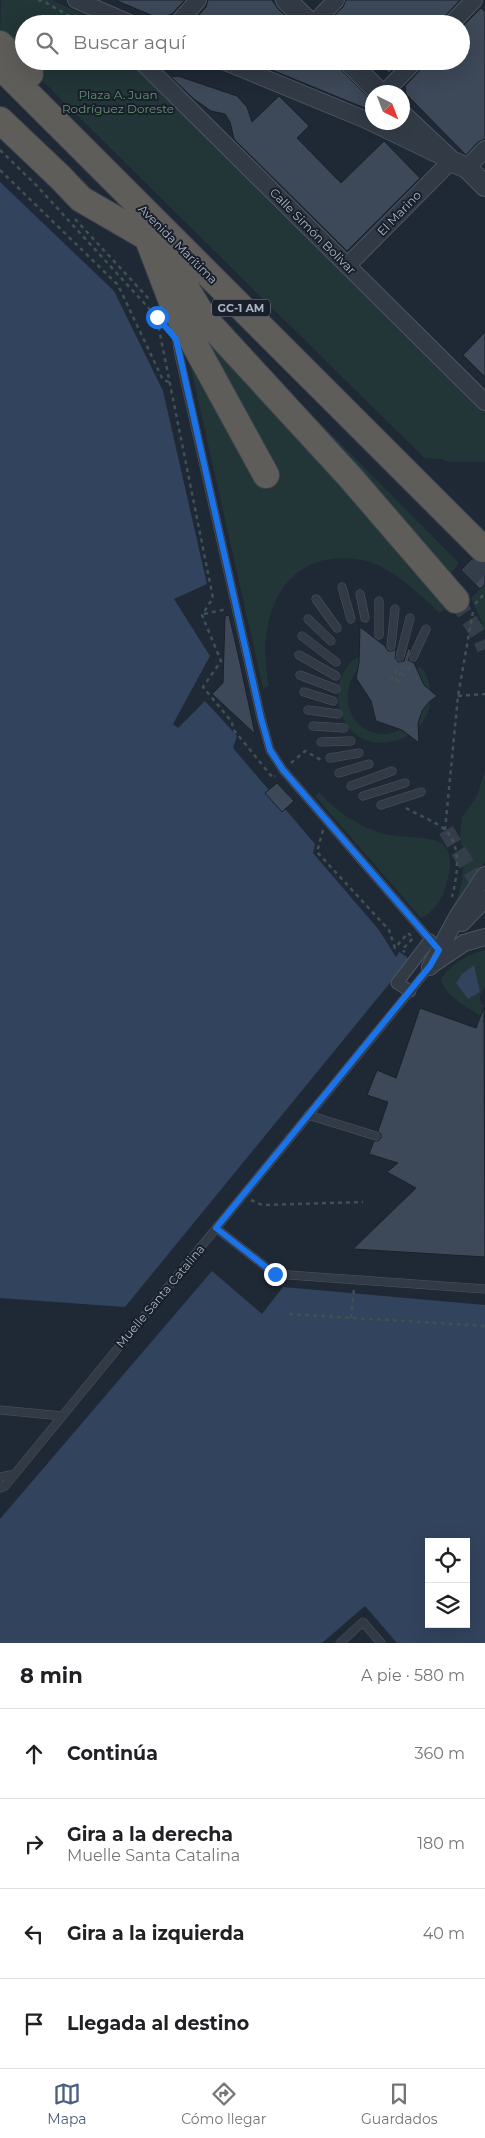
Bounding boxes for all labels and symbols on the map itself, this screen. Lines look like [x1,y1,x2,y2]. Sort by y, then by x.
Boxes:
north arrow [365,85,410,130]
park label: Plaza A. Juan Rodríguez Doreste [62,87,174,116]
street label: Calle Simón Bolivar [267,185,359,277]
street label: El Marino [374,187,424,239]
street label: Avenida Marítima [135,201,221,287]
road number: GC-1 AM [212,300,270,316]
route start [146,306,169,329]
street label: Muelle Santa Catalina [113,1241,207,1351]
route end [264,1263,287,1286]

